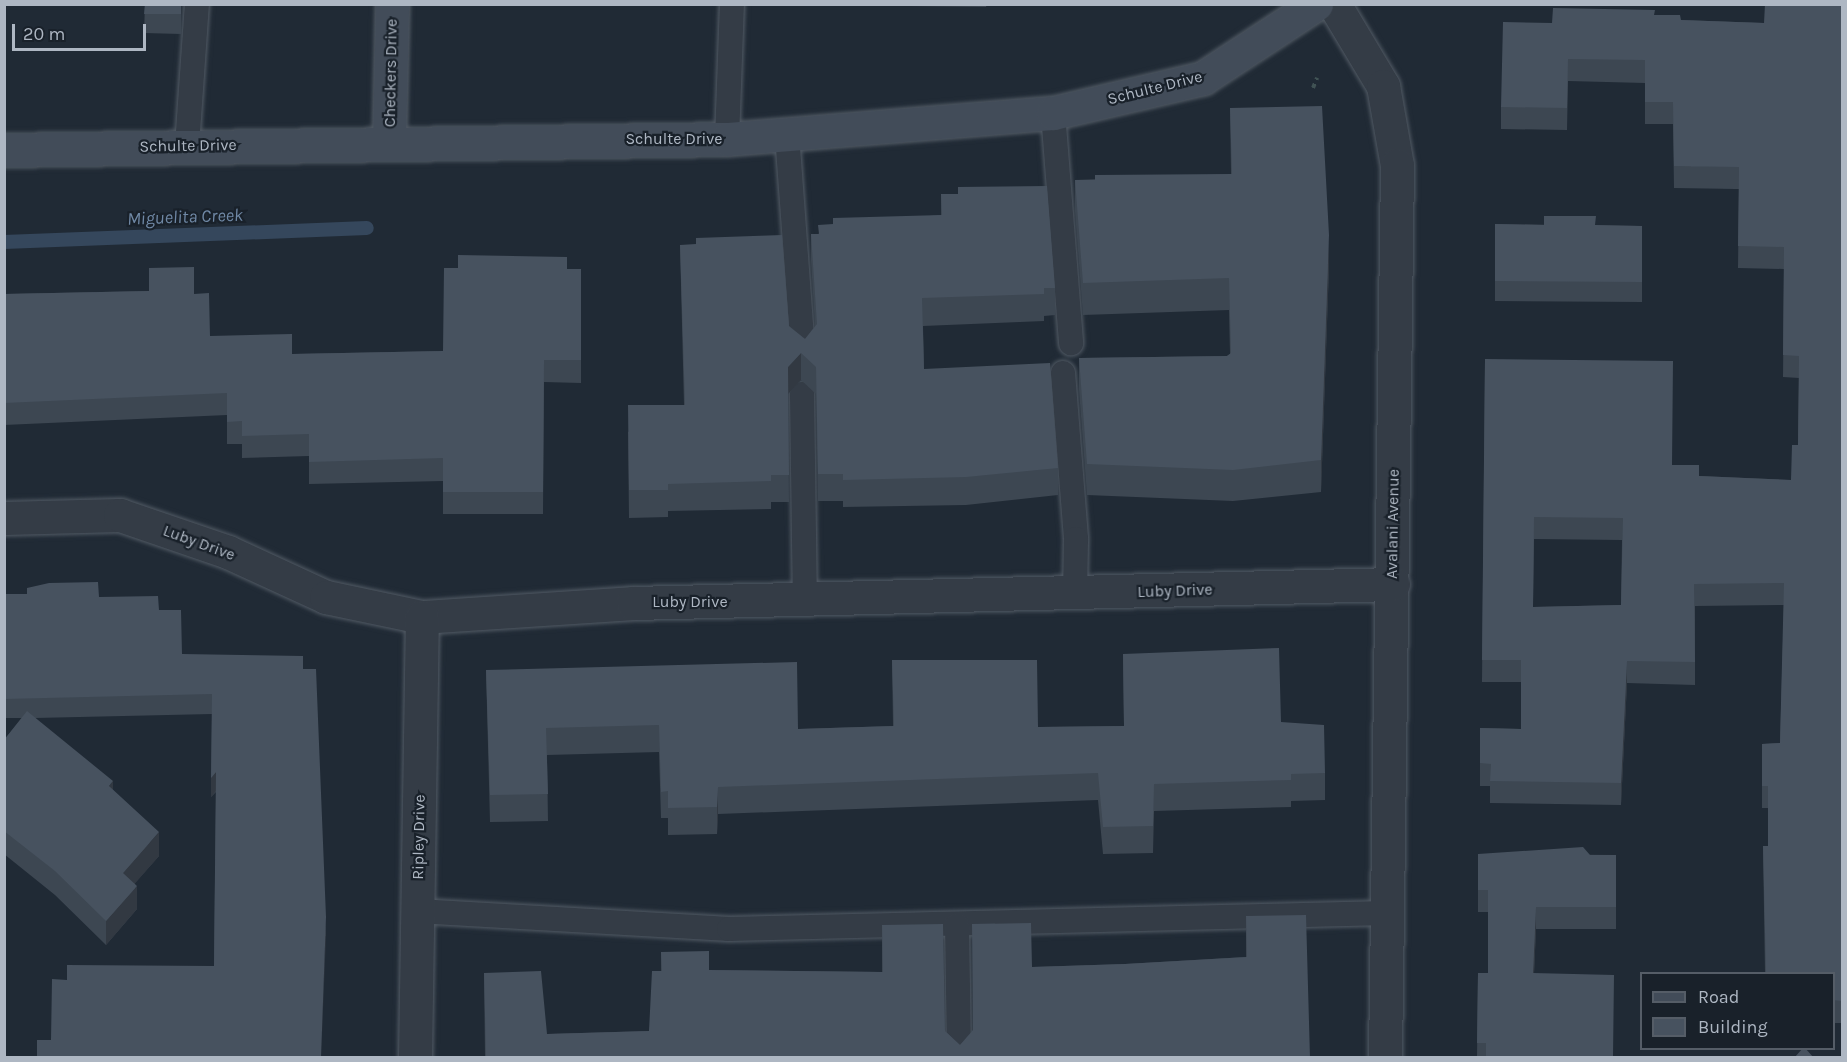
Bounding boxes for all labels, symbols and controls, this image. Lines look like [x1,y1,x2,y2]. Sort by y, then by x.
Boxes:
scale bar [15,12,148,50]
street label: Checkers Drive [380,19,402,127]
text: 20 m [23,23,65,45]
street label: Schulte Drive [1106,67,1204,109]
street label: Schulte Drive [625,129,723,149]
street label: Schulte Drive [139,136,237,156]
water label: Miguelita Creek [127,204,243,230]
street label: Avalani Avenue [1382,469,1404,579]
street label: Luby Drive [160,521,238,565]
street label: Luby Drive [1137,580,1213,602]
street label: Luby Drive [652,592,728,612]
street label: Ripley Drive [409,794,429,880]
legend [1640,972,1835,1050]
text: Road [1698,986,1739,1008]
text: Building [1698,1016,1768,1038]

